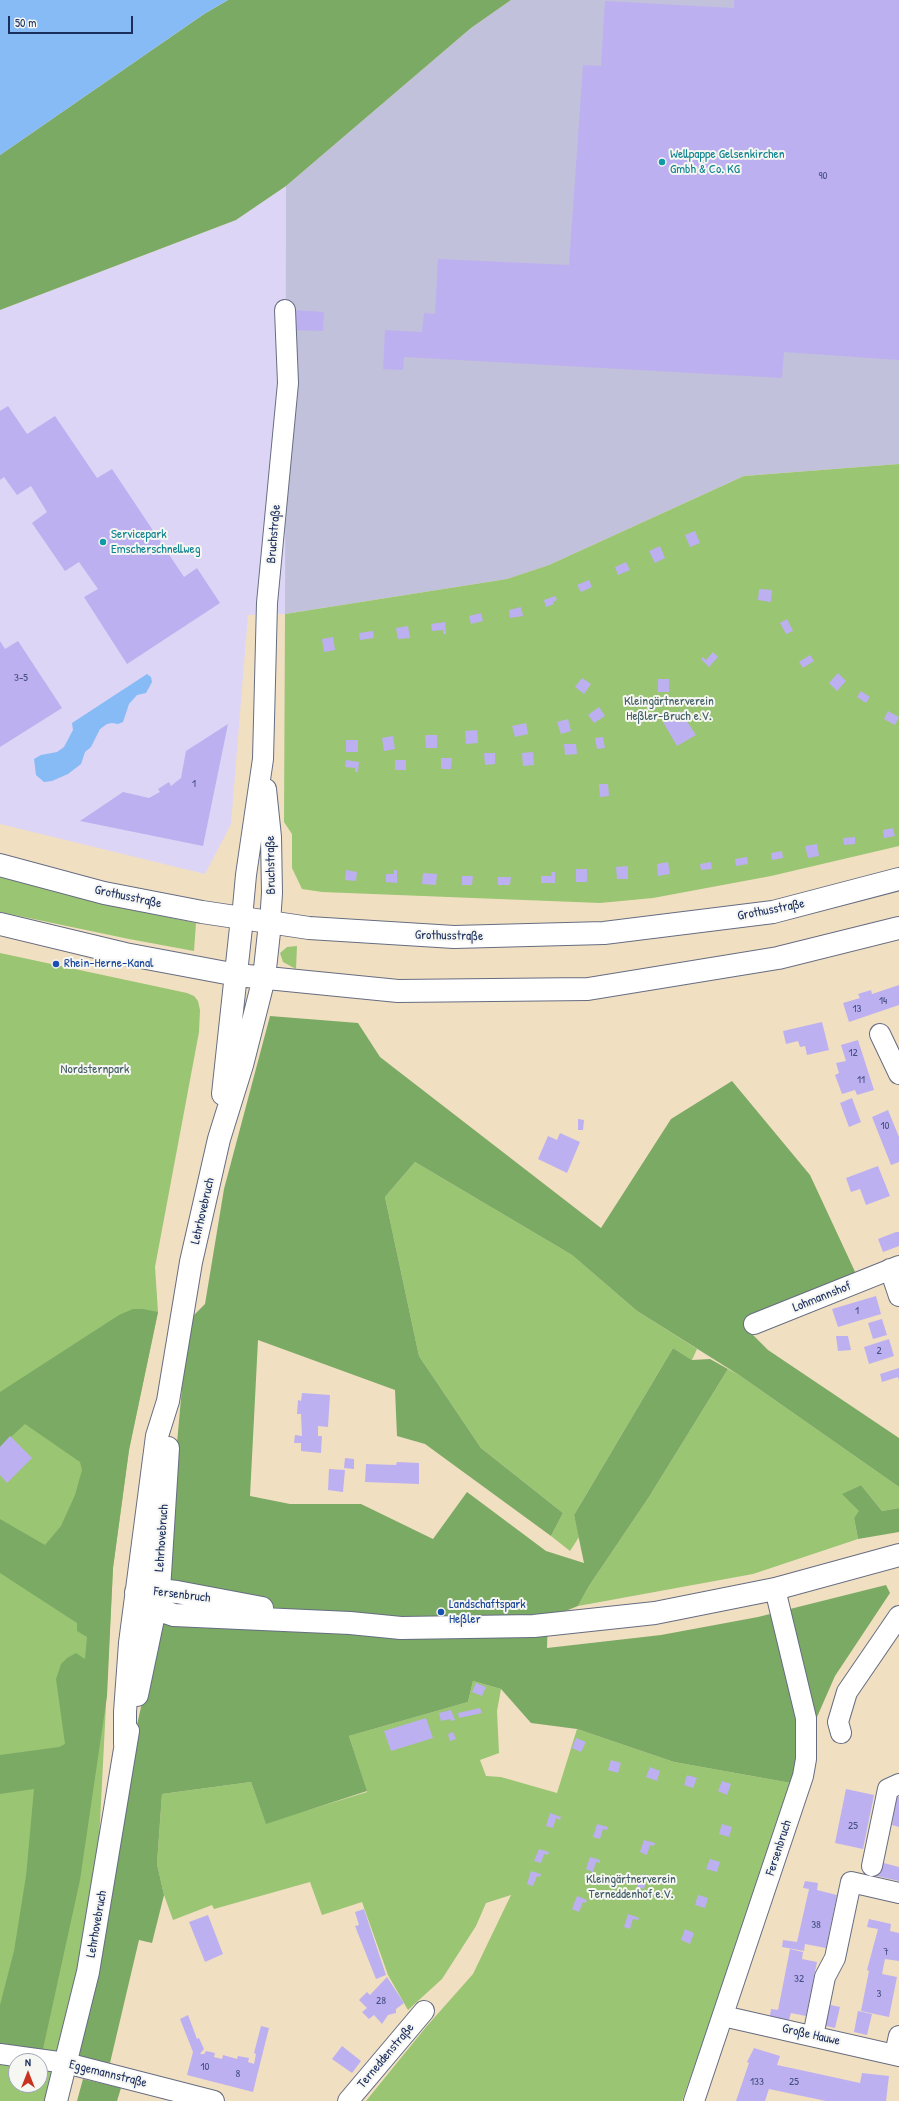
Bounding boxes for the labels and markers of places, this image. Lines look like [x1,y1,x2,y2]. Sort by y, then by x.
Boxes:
place label: Wellpappe Gelsenkirchen Gmbh & Co. KG [670,147,785,178]
marker: Wellpappe Gelsenkirchen Gmbh & Co. KG [657,157,667,167]
place label: Servicepark Emscherschnellweg [111,527,200,558]
marker: Servicepark Emscherschnellweg [98,537,108,547]
place label: Rhein-Herne-Kanal [64,956,153,972]
marker: Rhein-Herne-Kanal [51,959,61,969]
place label: Landschaftspark Heßler [449,1597,526,1628]
marker: Landschaftspark Heßler [436,1607,446,1617]

